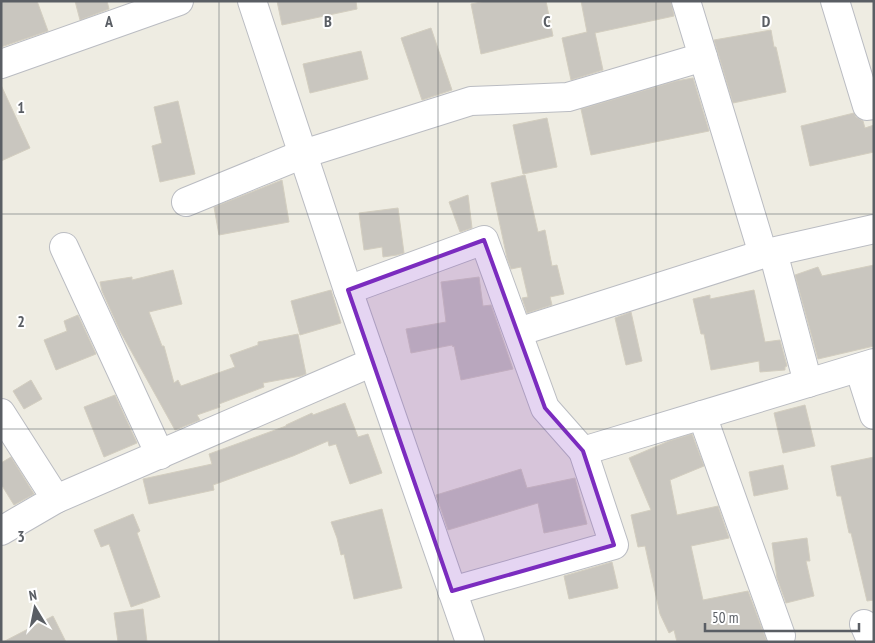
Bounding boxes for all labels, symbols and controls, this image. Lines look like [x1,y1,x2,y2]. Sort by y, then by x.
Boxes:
text: A [104,11,114,31]
text: B [324,11,332,31]
text: C [543,11,551,31]
text: D [762,11,771,31]
text: 1 [17,97,25,117]
text: 2 [17,311,25,331]
text: 3 [17,526,25,546]
north arrow [10,583,60,633]
text: N [27,586,38,605]
scale bar [705,600,859,632]
text: 50 m [712,608,738,627]

